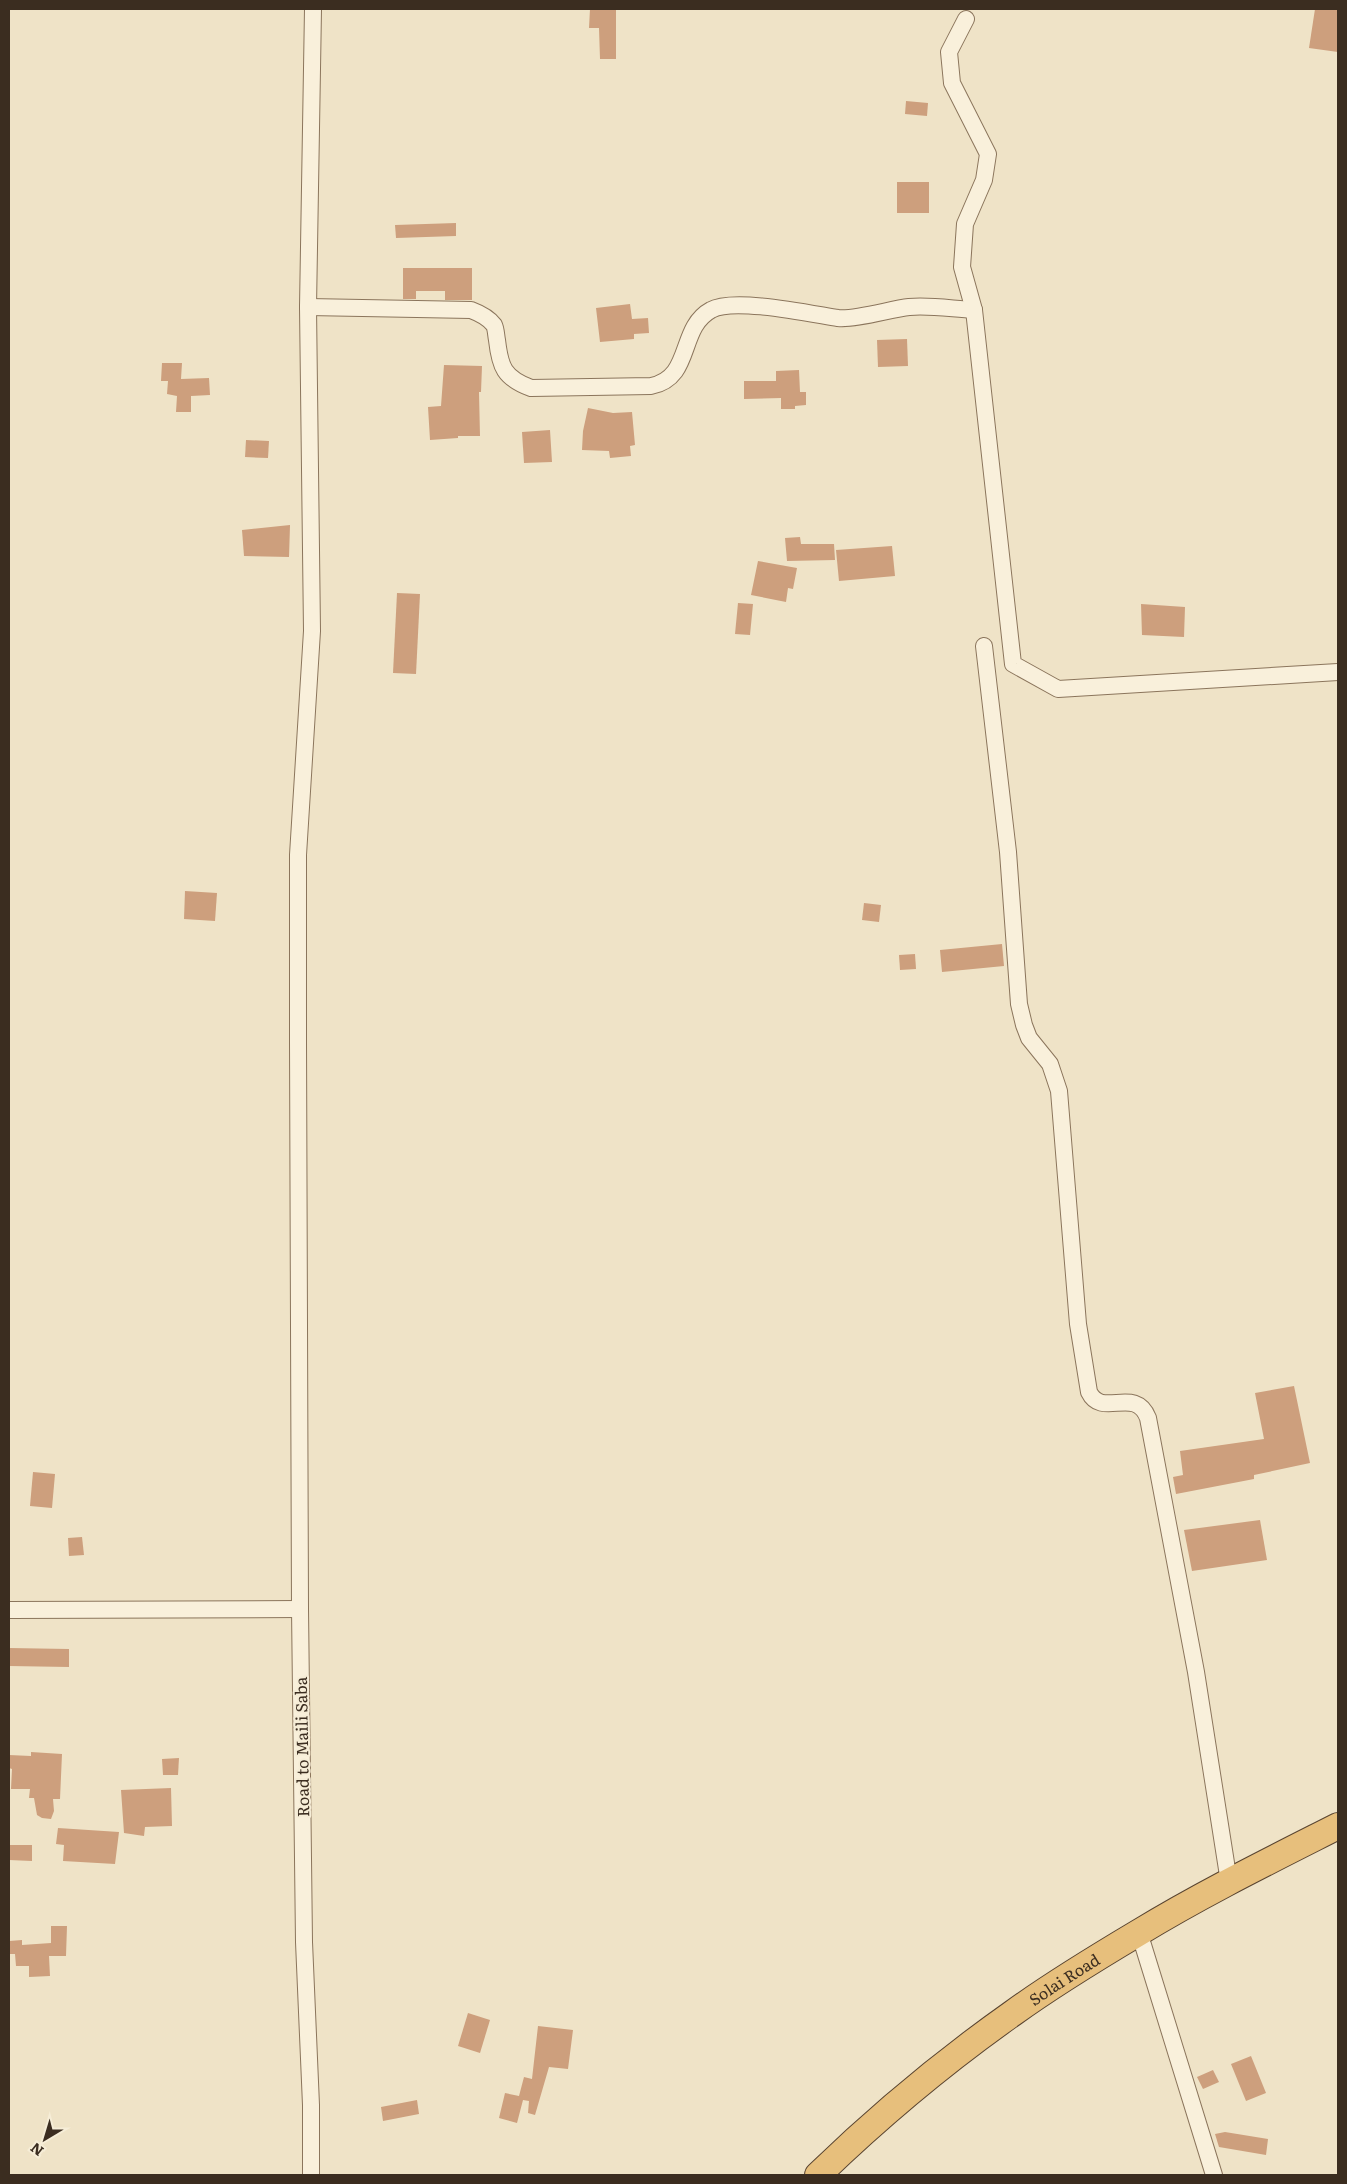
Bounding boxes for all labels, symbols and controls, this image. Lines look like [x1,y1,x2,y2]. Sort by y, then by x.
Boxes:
street label: Road to Maili Saba [288,1676,314,1817]
street label: Solai Road [1024,1947,1104,2011]
north arrow [20,2114,70,2164]
text: N [25,2138,47,2162]

